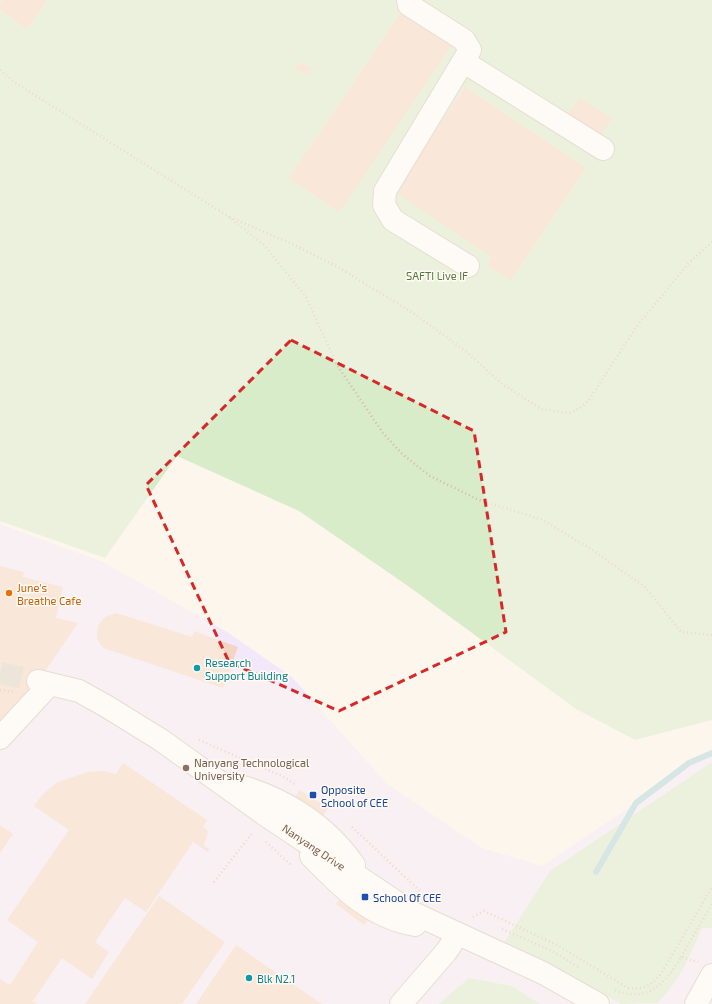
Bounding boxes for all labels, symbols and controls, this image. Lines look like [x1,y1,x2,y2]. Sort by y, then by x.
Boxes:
park label: SAFTI Live IF [406,269,468,282]
place label: June's Breathe Cafe [17,581,81,607]
marker: June's Breathe Cafe [4,588,14,598]
place label: Research Support Building [205,656,288,682]
marker: Research Support Building [192,663,202,673]
place label: Nanyang Technological University [194,756,310,782]
marker: Nanyang Technological University [181,763,191,773]
place label: Opposite School of CEE [321,783,388,809]
marker: Opposite School of CEE [308,790,318,800]
street label: Nanyang Drive [280,821,348,873]
place label: School Of CEE [373,891,441,904]
marker: School Of CEE [360,892,370,902]
place label: Blk N2.1 [257,972,295,985]
marker: Blk N2.1 [244,973,254,983]

